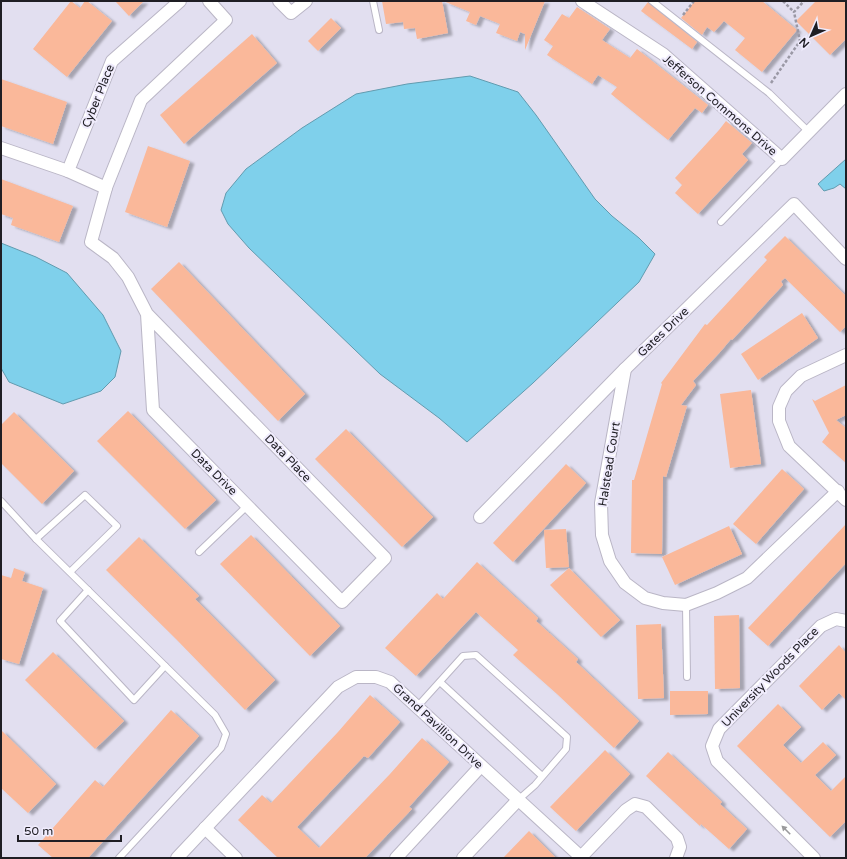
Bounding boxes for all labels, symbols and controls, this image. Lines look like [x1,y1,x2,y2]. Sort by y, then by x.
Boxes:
north arrow [791,16,831,56]
text: N [797,35,812,50]
street label: Jefferson Commons Drive [660,52,780,159]
street label: Cyber Place [79,62,117,130]
street label: Gates Drive [635,304,692,360]
street label: Halstead Court [595,420,623,507]
street label: Data Place [262,431,314,485]
street label: Data Drive [188,446,240,498]
street label: University Woods Place [719,624,821,730]
street label: Grand Pavillion Drive [390,681,486,772]
scale bar [18,817,121,843]
text: 50 m [24,824,53,838]
one-way arrow [781,825,791,835]

